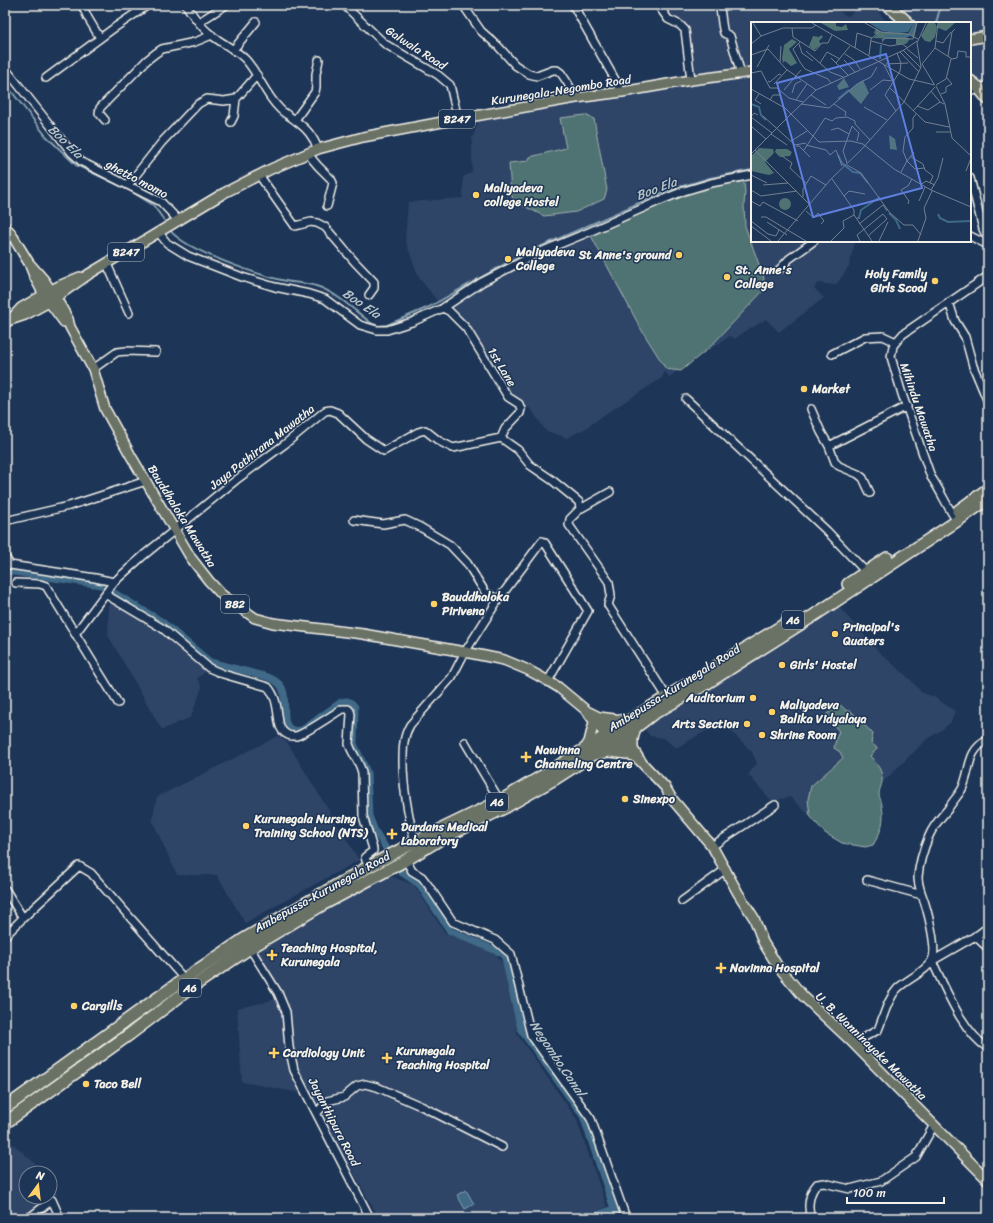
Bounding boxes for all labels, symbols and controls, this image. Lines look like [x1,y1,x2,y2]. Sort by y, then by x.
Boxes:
street label: Galwala Road [381,20,453,77]
inset map [751,22,971,242]
street label: Kurunegala-Negombo Road [490,68,633,112]
road number: B247 [439,110,475,128]
water label: Boo Ela [42,118,90,165]
street label: ghetto momo [101,153,172,205]
water label: Boo Ela [632,170,681,207]
place label: Maliyadeva college Hostel [483,177,559,213]
marker: Maliyadeva college Hostel [471,190,481,200]
place label: Maliyadeva College [515,241,576,277]
road number: B247 [108,243,144,261]
place label: St Anne's ground [578,244,673,266]
marker: St Anne's ground [674,250,684,260]
marker: Maliyadeva College [503,254,513,264]
place label: St. Anne's College [734,259,792,295]
place label: Holy Family Girls Scool [864,263,928,299]
marker: St. Anne's College [722,272,732,282]
marker: Holy Family Girls Scool [930,276,940,286]
water label: Boo Ela [338,282,387,326]
street label: 1st Lane [481,343,523,391]
street label: Mihindu Mawatha [894,360,944,454]
place label: Market [811,378,851,400]
marker: Market [799,384,809,394]
street label: Jaya Pathirana Mawatha [204,399,320,496]
street label: Bauddhaloka Mawatha [141,460,223,573]
place label: Bauddhaloka Pirivena [442,586,510,622]
road number: B82 [221,595,249,613]
marker: Bauddhaloka Pirivena [429,599,439,609]
road number: A6 [782,611,804,629]
place label: Principal's Quaters [842,616,901,652]
marker: Principal's Quaters [830,629,840,639]
street label: Ambepussa-Kurunegala Road [603,637,746,738]
place label: Girls' Hostel [789,654,857,676]
marker: Girls' Hostel [777,660,787,670]
place label: Auditorium [685,687,746,709]
marker: Auditorium [748,693,758,703]
place label: Maliyadeva Balika Vidyalaya [779,694,866,730]
marker: Maliyadeva Balika Vidyalaya [767,707,777,717]
place label: Arts Section [671,713,739,735]
marker: Arts Section [742,719,752,729]
place label: Shrine Room [769,724,837,746]
marker: Shrine Room [757,730,767,740]
place label: Nawinna Channeling Centre [534,739,634,775]
marker: Nawinna Channeling Centre [520,751,532,763]
place label: Sinexpo [632,788,675,810]
road number: A6 [486,793,508,811]
marker: Sinexpo [620,794,630,804]
place label: Kurunegala Nursing Training School (NTS) [253,808,368,844]
place label: Durdans Medical Laboratory [401,816,488,852]
marker: Kurunegala Nursing Training School (NTS) [241,821,251,831]
marker: Durdans Medical Laboratory [386,828,398,840]
street label: Ambepussa-Kurunegala Road [249,845,396,939]
place label: Teaching Hospital, Kurunegala [280,937,378,973]
marker: Teaching Hospital, Kurunegala [266,949,278,961]
place label: Navinna Hospital [729,957,820,979]
marker: Navinna Hospital [715,962,727,974]
road number: A6 [179,979,201,997]
street label: U. B. Wanninayake Mawatha [810,986,933,1106]
place label: Cargills [81,995,123,1017]
marker: Cargills [69,1001,79,1011]
water label: Negombo Canal [524,1016,593,1104]
place label: Kurunegala Teaching Hospital [395,1040,490,1076]
place label: Cardiology Unit [282,1042,366,1064]
marker: Cardiology Unit [268,1047,280,1059]
marker: Kurunegala Teaching Hospital [381,1052,393,1064]
place label: Taco Bell [94,1073,142,1095]
street label: Jayanthipura Road [302,1073,367,1172]
marker: Taco Bell [81,1079,91,1089]
north arrow [18,1165,58,1205]
text: N [33,1165,47,1186]
scale bar [847,1179,944,1205]
text: 100 m [853,1182,886,1204]

